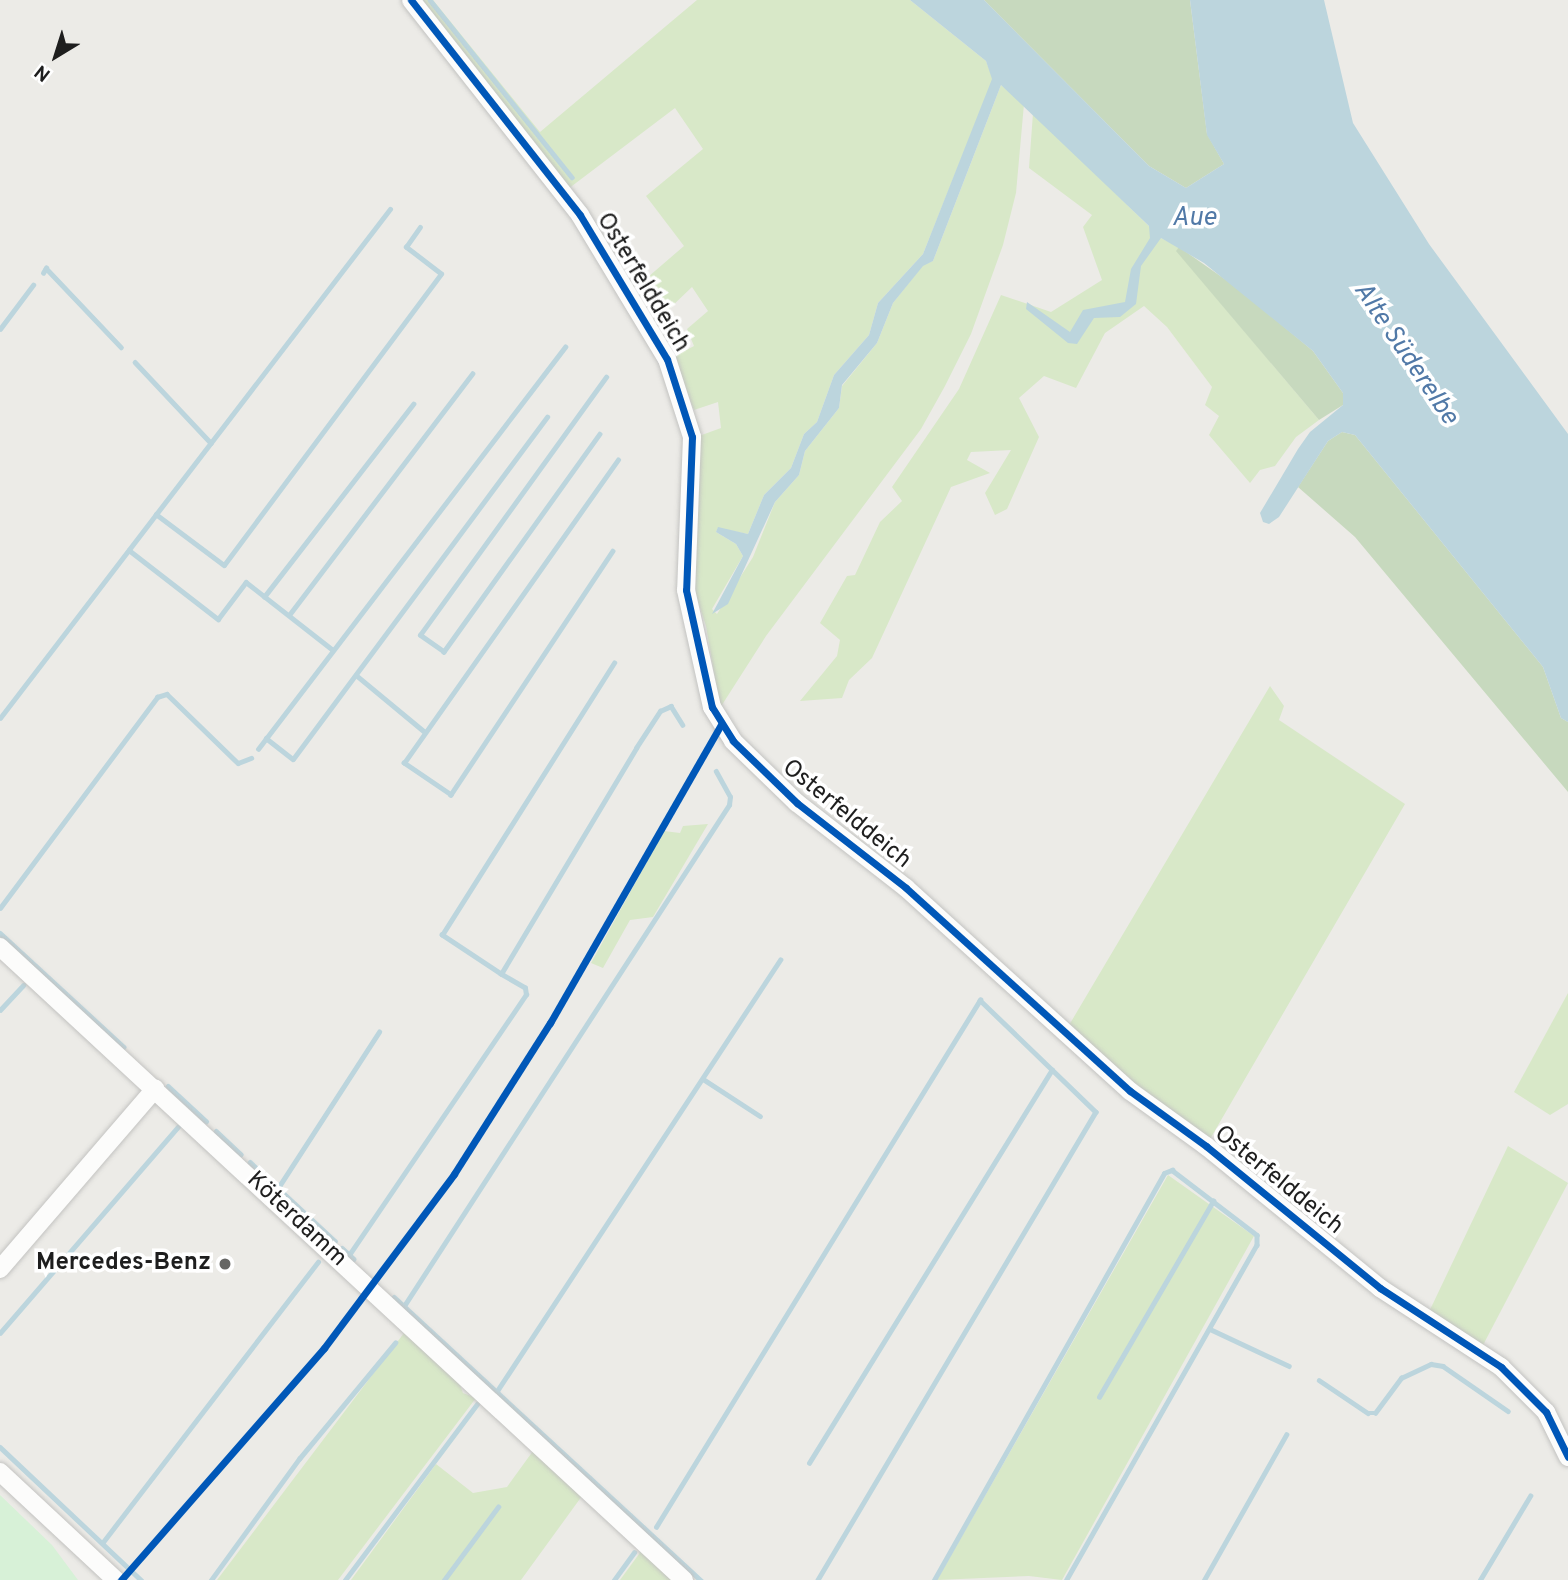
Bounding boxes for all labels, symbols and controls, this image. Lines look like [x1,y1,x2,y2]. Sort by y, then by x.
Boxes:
north arrow [21,21,91,91]
text: N [30,59,56,86]
water label: Aue [1172,203,1216,235]
street label: Osterfelddeich [589,208,695,358]
water label: Alte Süderelbe [1346,277,1464,431]
street label: Osterfelddeich [776,754,916,876]
street label: Osterfelddeich [1208,1120,1348,1242]
street label: Köterdamm [240,1166,352,1274]
place label: Mercedes-Benz [36,1250,211,1278]
marker: Mercedes-Benz [217,1256,233,1272]

